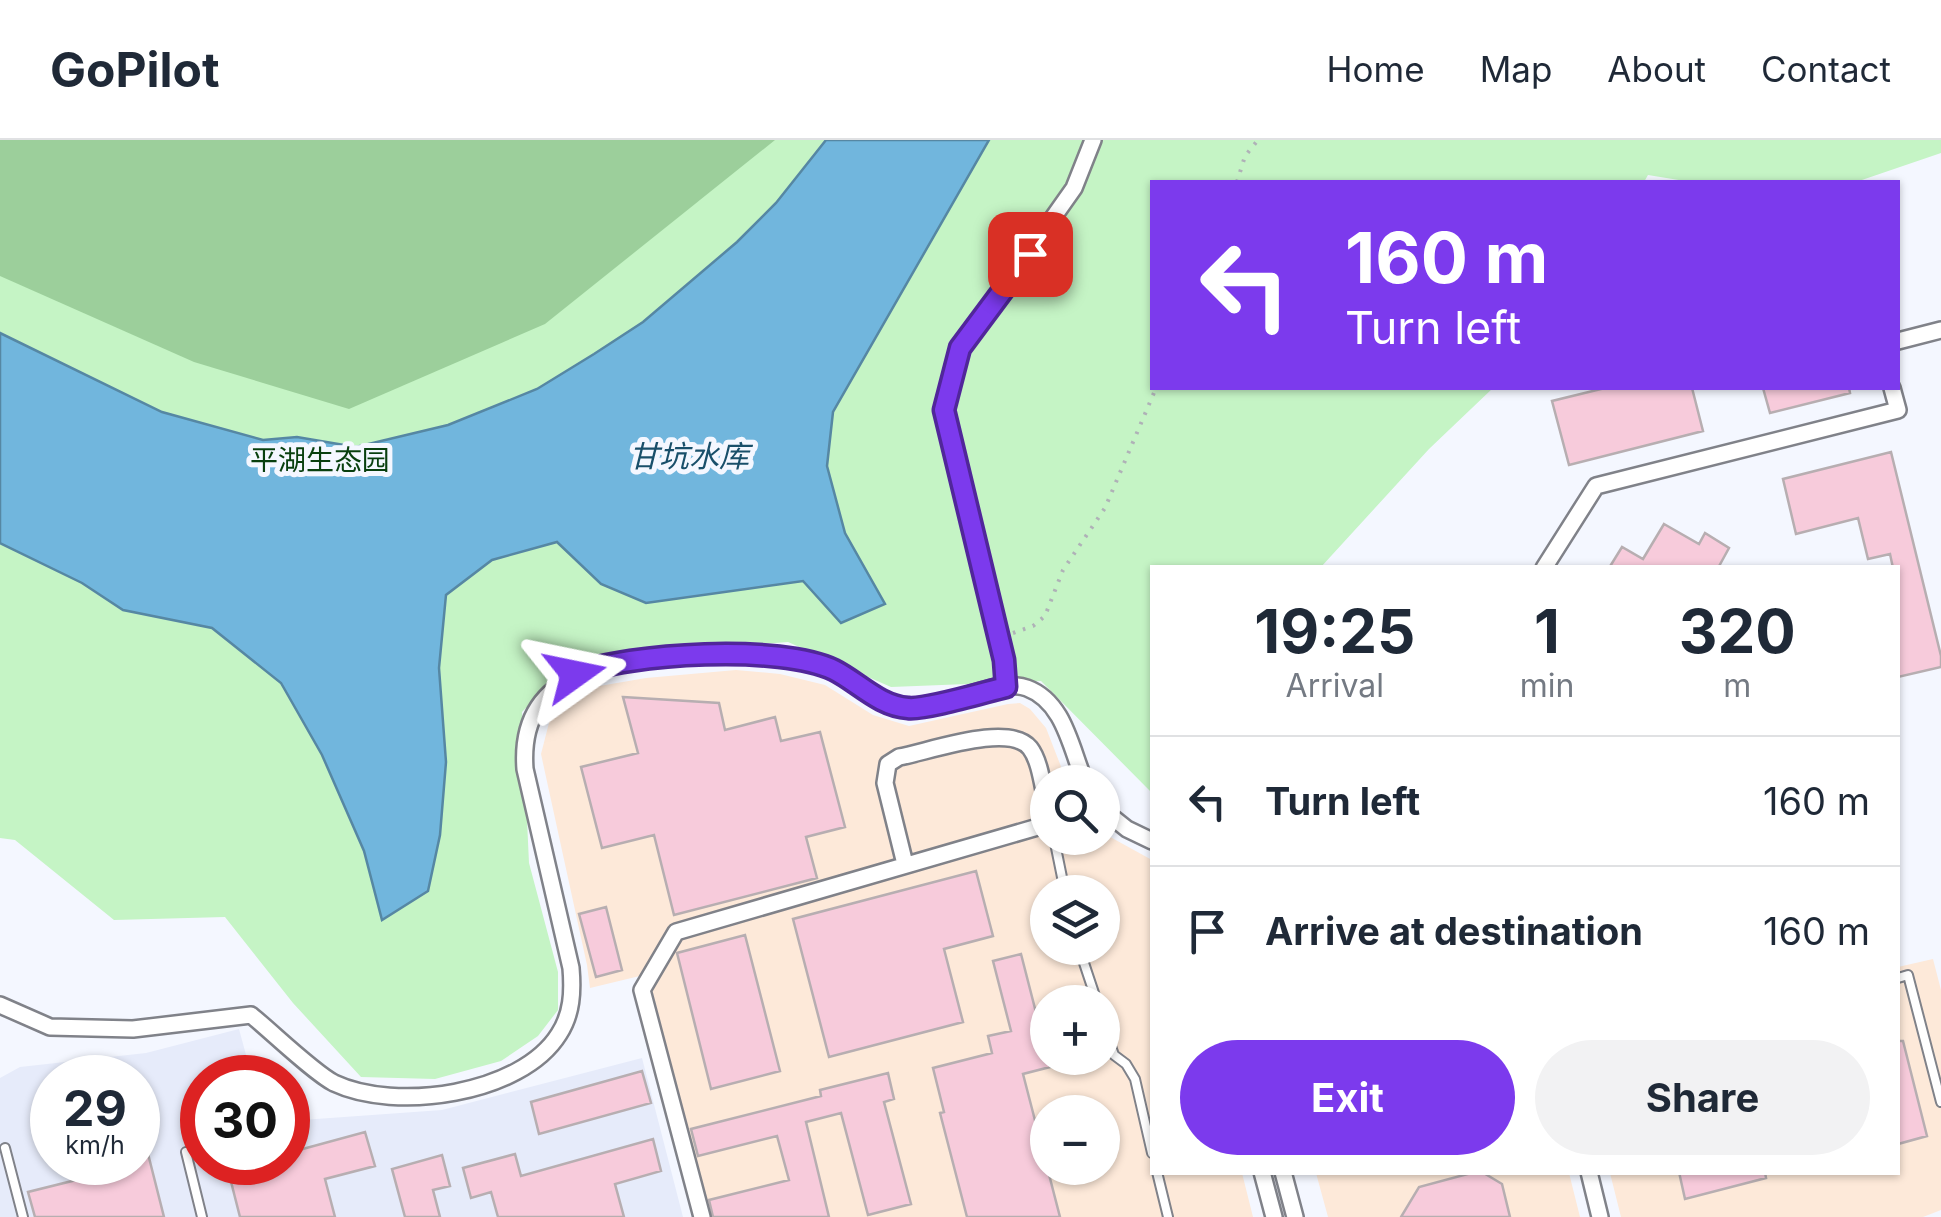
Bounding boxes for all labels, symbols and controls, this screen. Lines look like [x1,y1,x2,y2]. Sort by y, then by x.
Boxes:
text: GoPilot [50,40,220,99]
text: Home [1327,48,1425,90]
text: Map [1480,48,1552,90]
text: About [1607,48,1706,90]
text: Contact [1761,48,1891,90]
pin [988,212,1073,297]
text: 160 m [1345,215,1548,300]
icon: left [1180,220,1310,350]
icon: arrive [1003,227,1058,282]
text: Turn left [1345,300,1521,355]
water label: 甘坑水库 [629,438,754,474]
park label: 平湖生态园 [250,443,390,477]
text: 19:25 [1254,595,1415,667]
text: 1 [1534,595,1560,667]
text: 320 [1679,595,1796,667]
position arrow [523,622,627,726]
text: Arrival [1286,666,1384,705]
text: min [1520,666,1574,705]
text: m [1723,666,1751,705]
map controls [1030,765,1120,1185]
button: search [1030,765,1120,855]
icon: left [1180,774,1235,829]
text: Turn left [1265,778,1420,824]
text: 160 m [1763,778,1870,824]
button: layers [1030,875,1120,965]
icon: arrive [1180,904,1235,959]
text: Arrive at destination [1265,908,1643,954]
text: 160 m [1763,908,1870,954]
button: + [1030,985,1120,1075]
button: Exit [1180,1040,1515,1155]
button: Share [1535,1040,1870,1155]
speed limit sign: 30 [180,1055,310,1185]
text: 29 [63,1078,127,1138]
button: − [1030,1095,1120,1185]
text: km/h [65,1130,125,1160]

